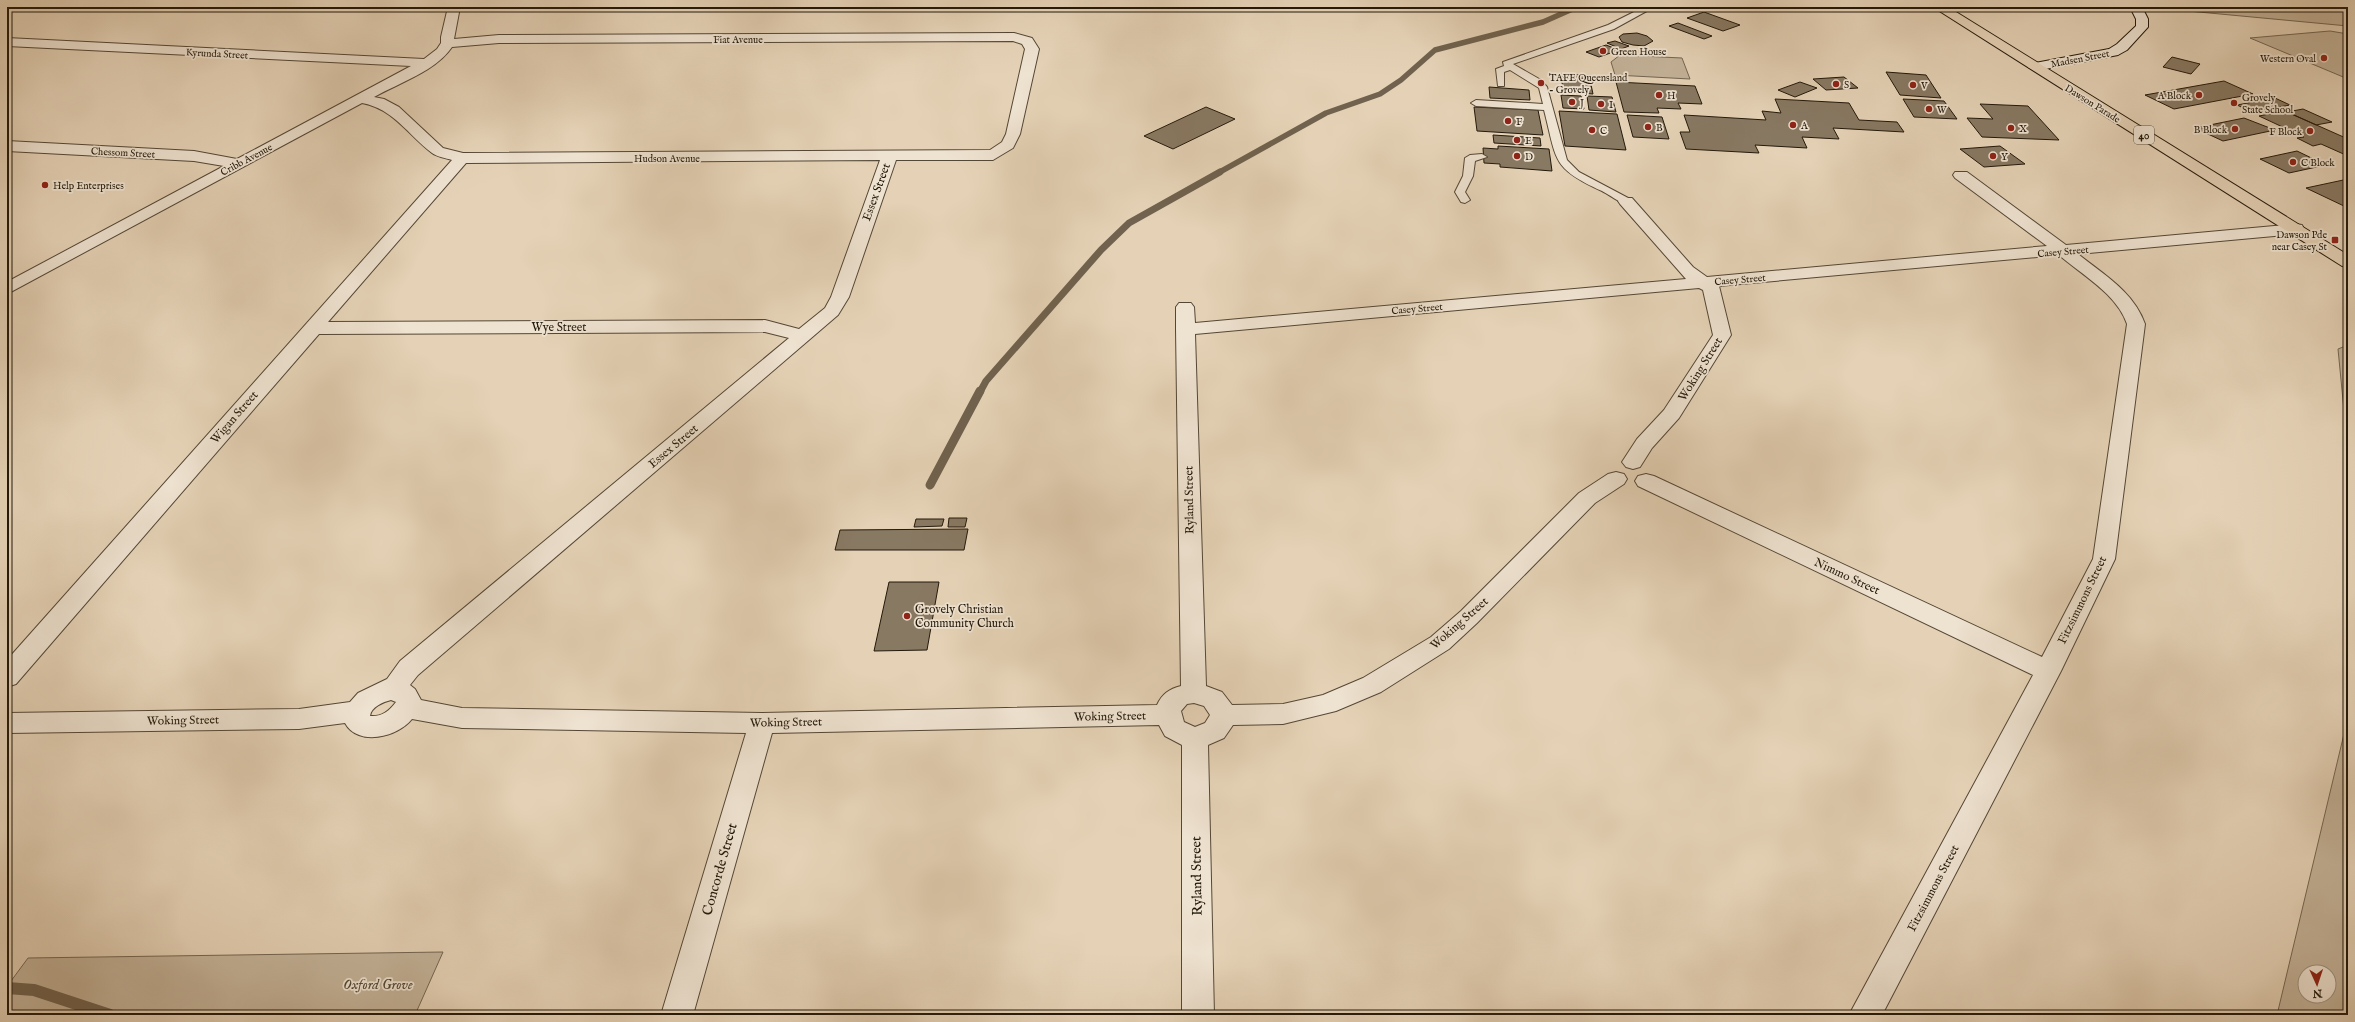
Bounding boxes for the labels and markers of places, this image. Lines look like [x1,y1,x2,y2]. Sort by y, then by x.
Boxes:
marker: Green House [1598,46,1608,56]
place label: Green House [1611,46,1667,59]
place label: Western Oval [2260,53,2316,66]
marker: Western Oval [2319,53,2329,63]
place label: TAFE Queensland - Grovely [1549,72,1628,97]
marker: TAFE Queensland - Grovely [1536,78,1546,88]
marker: S [1831,79,1841,89]
place label: S [1844,79,1849,92]
marker: V [1908,80,1918,90]
place label: V [1920,80,1928,93]
marker: H [1654,90,1664,100]
place label: H [1667,90,1676,103]
place label: A Block [2157,90,2192,103]
marker: A Block [2194,90,2204,100]
place label: Grovely State School [2242,92,2294,117]
marker: J [1567,97,1577,107]
place label: J [1579,97,1584,110]
marker: Grovely State School [2229,98,2239,108]
marker: I [1596,99,1606,109]
place label: I [1609,99,1614,112]
marker: W [1924,104,1934,114]
place label: W [1937,104,1947,117]
marker: F [1503,116,1513,126]
place label: F [1516,116,1523,129]
marker: A [1788,120,1798,130]
place label: A [1800,120,1808,133]
marker: B [1643,122,1653,132]
place label: B [1656,122,1663,135]
marker: X [2006,123,2016,133]
place label: X [2019,123,2027,136]
place label: B Block [2194,124,2228,137]
marker: B Block [2230,124,2240,134]
marker: C [1587,125,1597,135]
place label: C [1600,125,1607,138]
place label: F Block [2269,126,2303,139]
marker: F Block [2305,126,2315,136]
marker: E [1512,135,1522,145]
place label: E [1525,135,1532,148]
marker: D [1512,151,1522,161]
place label: D [1525,151,1533,164]
marker: Y [1988,151,1998,161]
place label: Y [2001,151,2009,164]
marker: C Block [2288,157,2298,167]
place label: C Block [2301,157,2335,170]
marker: Help Enterprises [40,180,50,190]
place label: Help Enterprises [53,180,124,193]
place label: Dawson Pde near Casey St [2272,229,2328,254]
marker: Dawson Pde near Casey St [2330,235,2340,245]
place label: Grovely Christian Community Church [915,602,1015,631]
marker: Grovely Christian Community Church [902,611,912,621]

